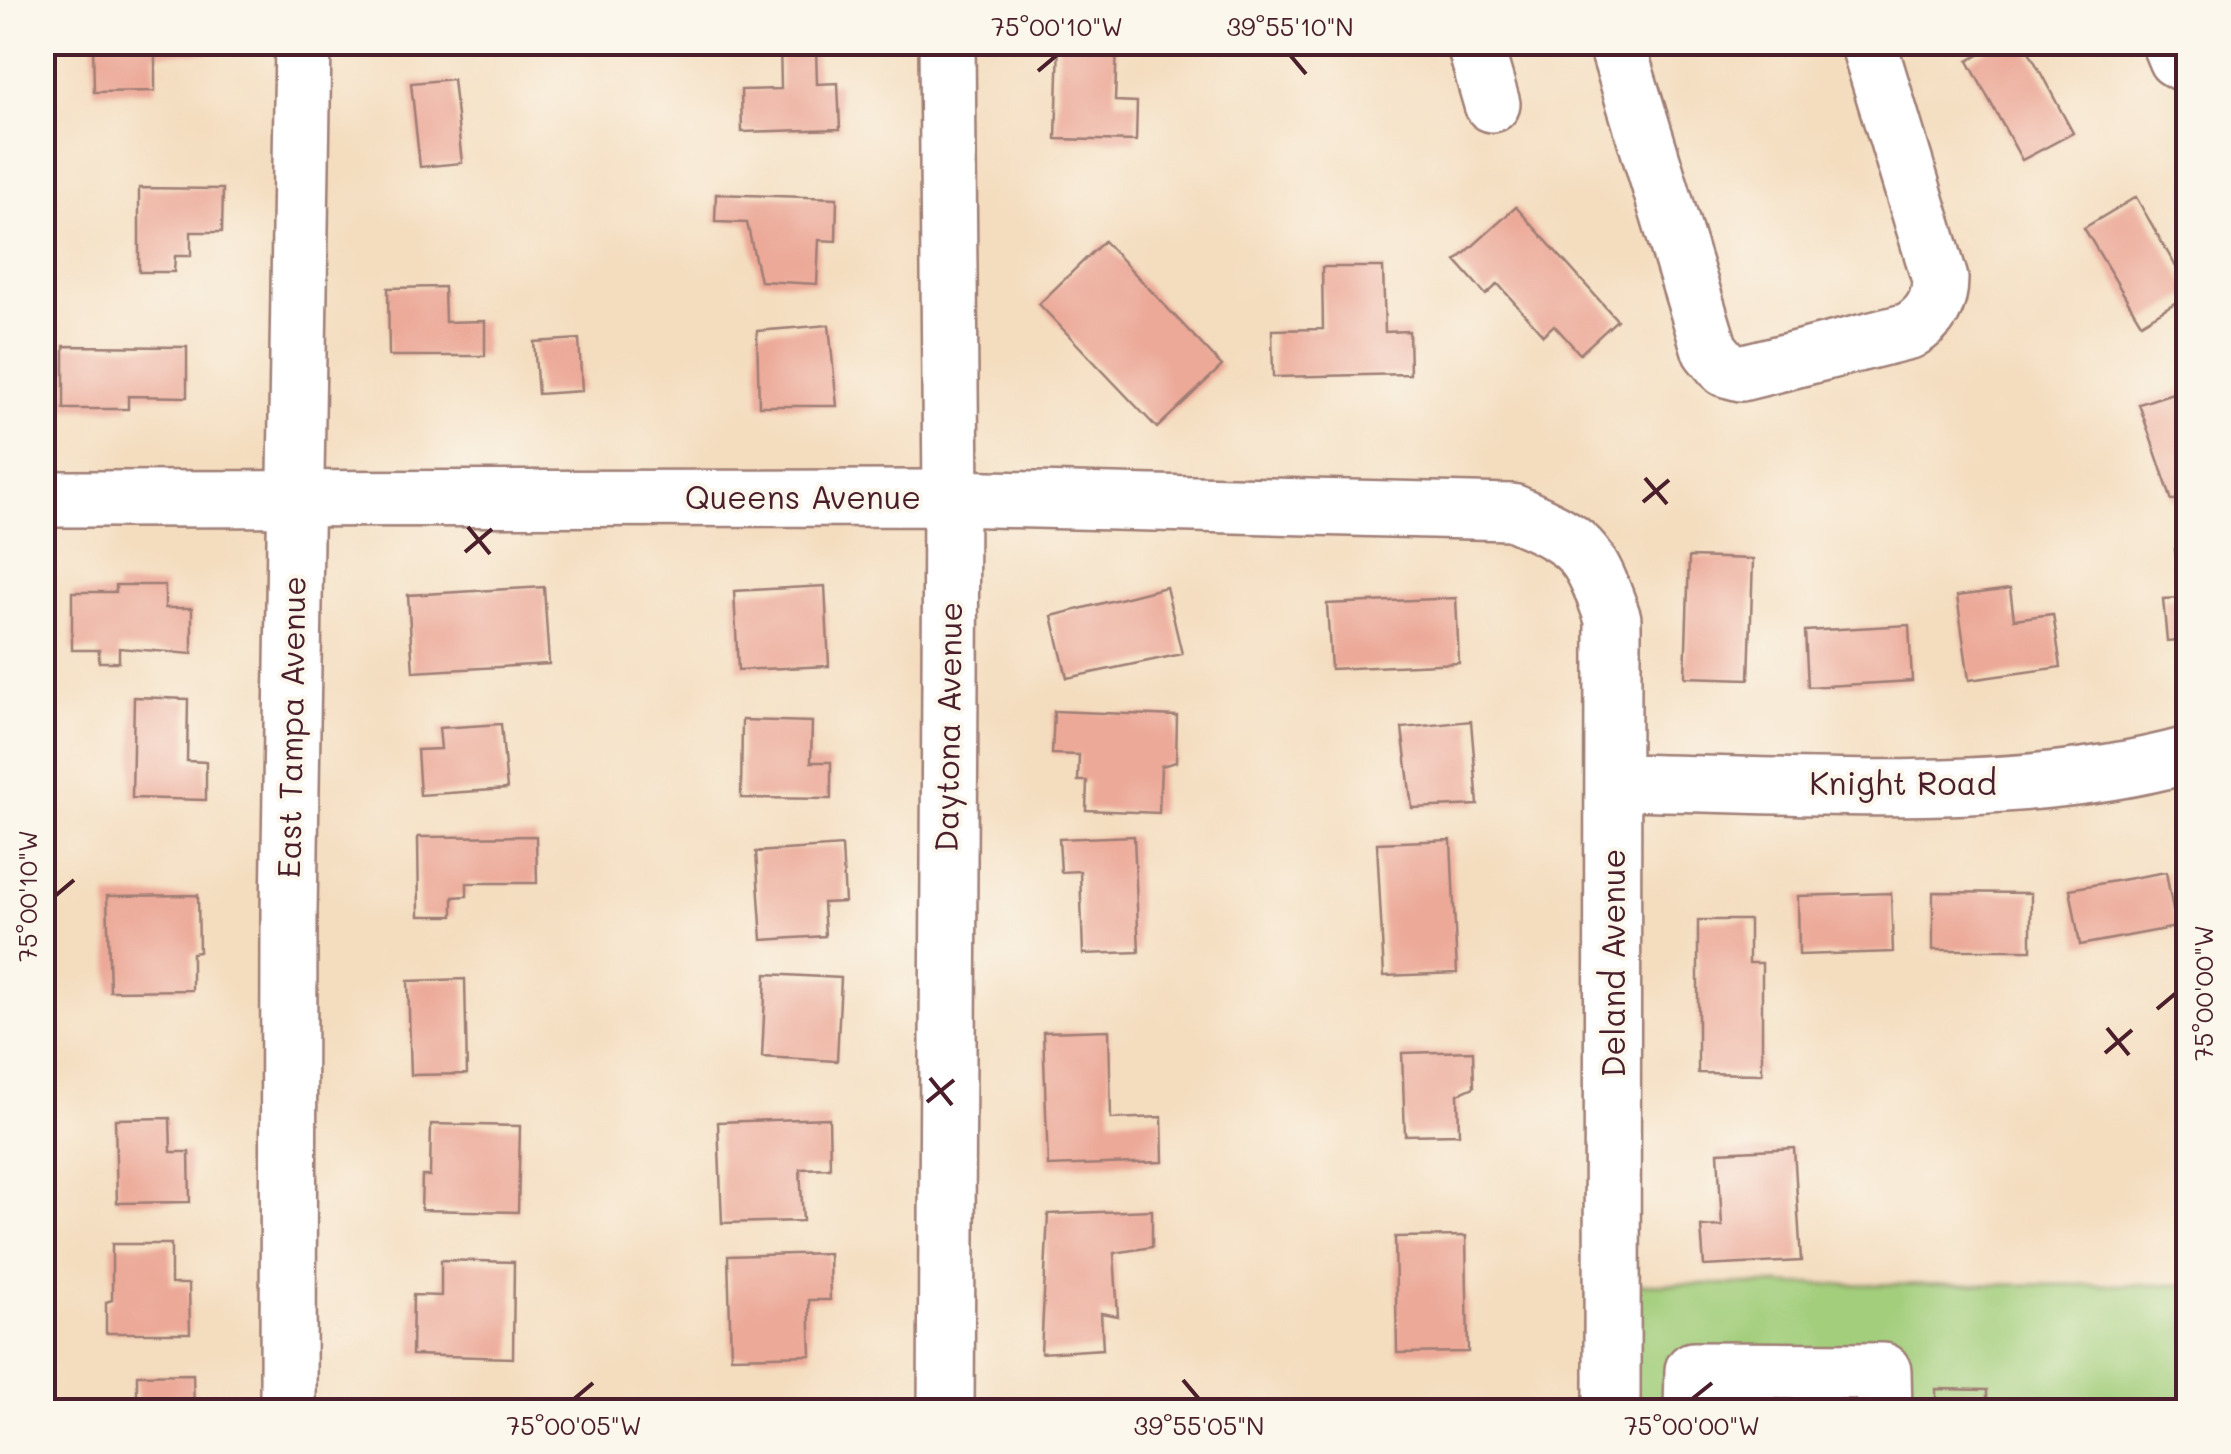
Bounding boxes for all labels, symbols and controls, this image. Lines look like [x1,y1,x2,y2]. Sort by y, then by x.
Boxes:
text: 75°00'10"W [991,10,1123,42]
text: 39°55'10"N [1226,10,1354,42]
street label: Queens Avenue [685,475,921,517]
street label: East Tampa Avenue [266,576,314,878]
street label: Daytona Avenue [924,601,971,852]
street label: Knight Road [1809,761,1997,803]
text: 75°00'10"W [11,830,43,962]
street label: Deland Avenue [1591,849,1633,1077]
text: 75°00'00"W [2187,925,2219,1061]
text: 75°00'05"W [506,1409,642,1441]
text: 39°55'05"N [1133,1409,1265,1441]
text: 75°00'00"W [1624,1409,1760,1441]

